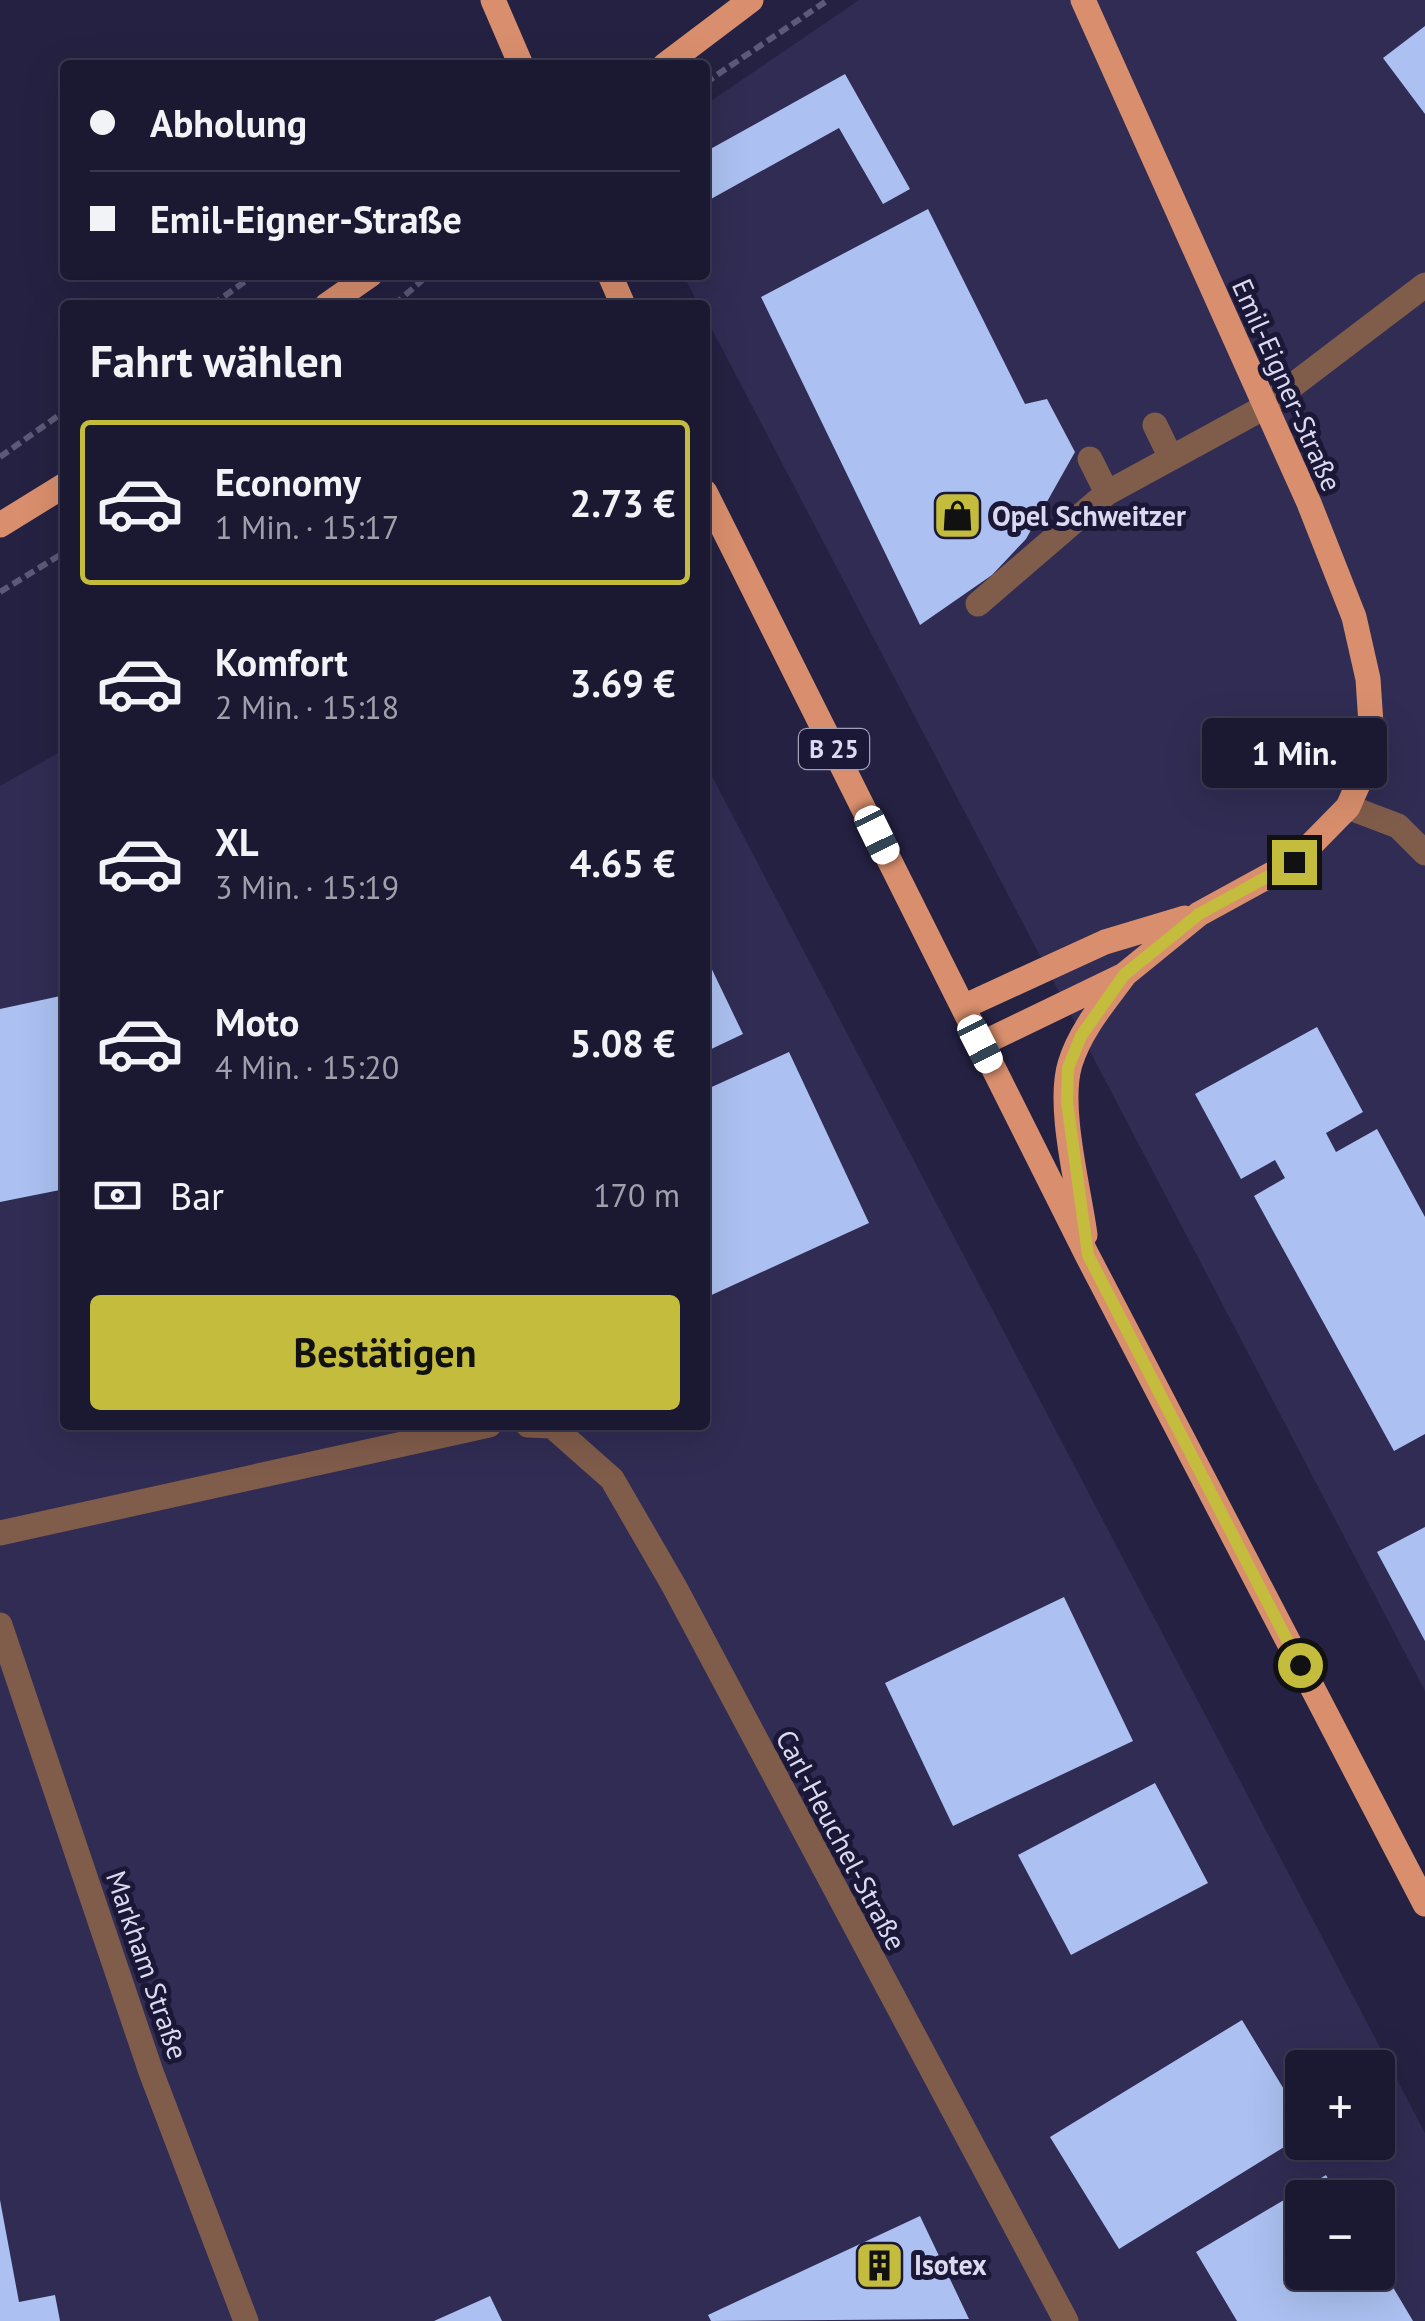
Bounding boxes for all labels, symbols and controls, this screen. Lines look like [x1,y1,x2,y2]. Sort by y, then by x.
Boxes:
text: Abholung [150,98,307,147]
text: Emil-Eigner-Straße [150,194,462,243]
street label: Emil-Eigner-Straße [1224,273,1351,497]
text: Fahrt wählen [90,331,343,389]
text: Economy [215,457,361,506]
icon: car [95,458,185,548]
text: 2.73 € [570,478,675,527]
shop icon: Opel Schweitzer [931,490,983,542]
place label: Opel Schweitzer [992,497,1186,534]
text: 1 Min. · 15:17 [215,506,399,548]
text: Komfort [215,637,348,686]
icon: car [95,638,185,728]
text: 3.69 € [570,658,675,707]
text: 2 Min. · 15:18 [215,686,399,728]
callout: 1 Min. [1202,717,1386,787]
road number: B 25 [799,729,869,769]
text: 1 Min. [1252,732,1337,774]
car [850,801,904,869]
text: XL [215,817,259,866]
icon: car [95,818,185,908]
text: 4.65 € [570,838,675,887]
route end [1272,840,1317,885]
text: 3 Min. · 15:19 [215,866,399,908]
text: Moto [215,997,299,1046]
icon: car [95,998,185,1088]
car [953,1010,1007,1078]
text: 5.08 € [570,1018,675,1067]
text: 4 Min. · 15:20 [215,1046,399,1088]
icon: cash [90,1168,145,1223]
text: Bar [170,1171,224,1220]
text: 170 m [593,1174,680,1216]
button: Bestätigen [90,1295,680,1410]
route start [1278,1643,1323,1688]
street label: Carl-Heuchel-Straße [768,1723,915,1956]
street label: Markham Straße [98,1866,197,2064]
map controls [1285,2050,1395,2290]
button: + [1285,2050,1395,2160]
button: − [1285,2180,1395,2290]
building icon: Isotex [853,2239,905,2291]
place label: Isotex [914,2246,987,2283]

